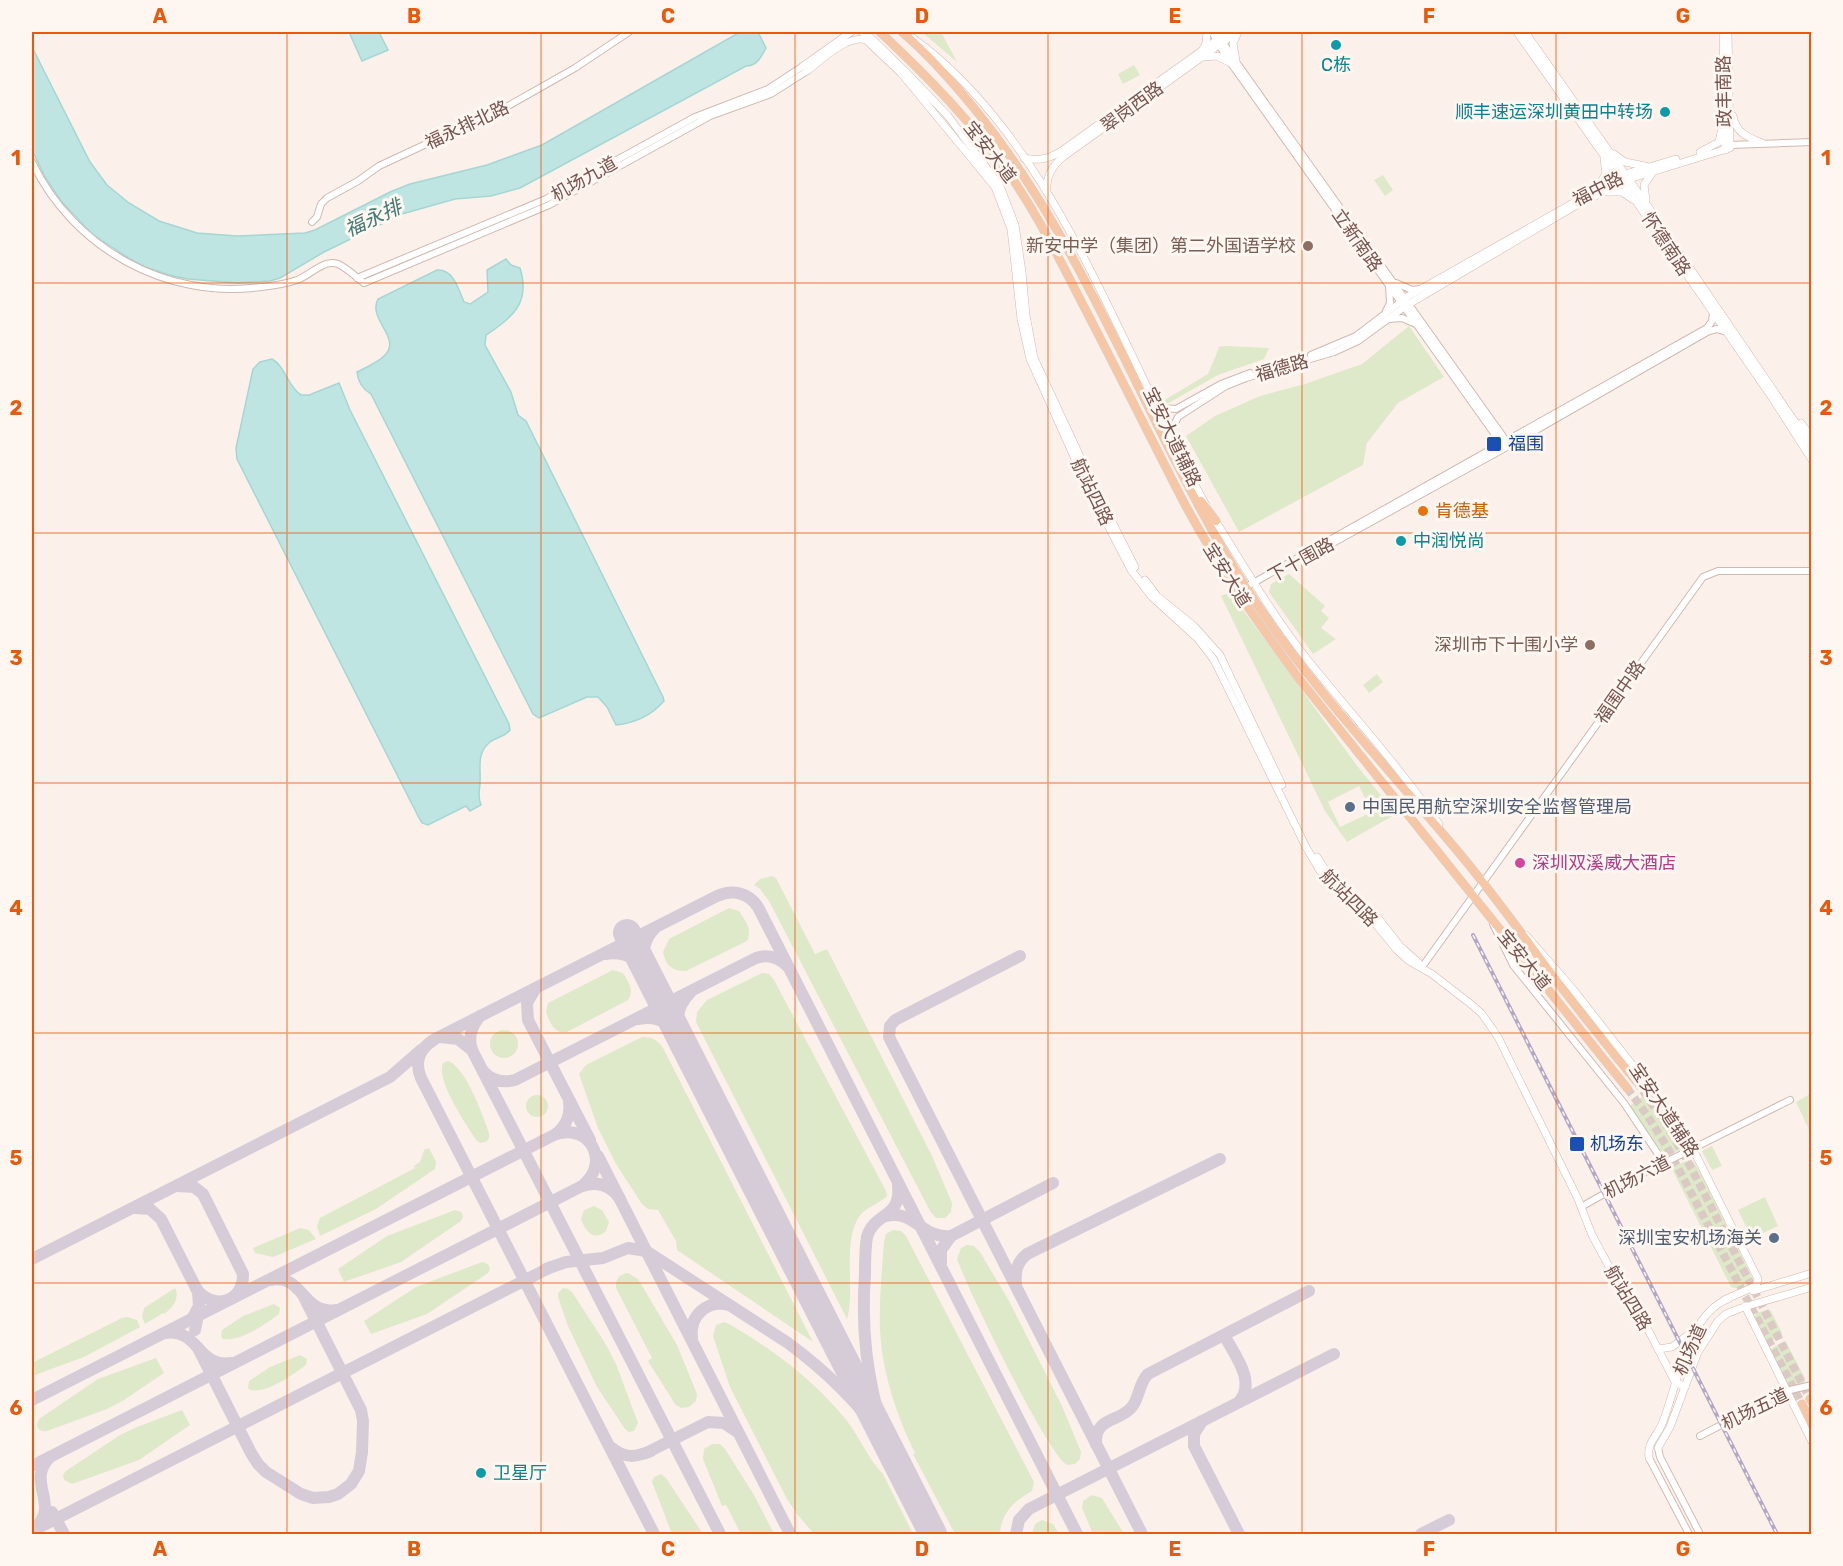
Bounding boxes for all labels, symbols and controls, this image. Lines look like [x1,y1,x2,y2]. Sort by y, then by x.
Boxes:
text: A [153,4,168,28]
text: B [407,4,421,28]
text: C [661,4,675,28]
text: D [915,4,929,28]
text: E [1169,4,1181,28]
text: F [1423,4,1435,28]
text: G [1676,4,1690,28]
marker: C栋 [1329,38,1343,52]
place label: C栋 [1321,54,1351,76]
street label: 政丰南路 [1712,55,1736,127]
street label: 翠岗西路 [1096,77,1168,137]
street label: 福永排北路 [422,96,512,154]
place label: 顺丰速运深圳黄田中转场 [1455,101,1653,123]
marker: 顺丰速运深圳黄田中转场 [1658,105,1672,119]
street label: 宝安大道 [959,117,1021,187]
text: 1 [11,146,21,170]
text: 1 [1821,146,1831,170]
street label: 机场九道 [547,152,621,206]
street label: 福中路 [1569,167,1627,211]
water label: 福永排 [341,193,408,242]
street label: 立新南路 [1327,204,1387,276]
street label: 怀德南路 [1637,208,1695,280]
place label: 新安中学（集团）第二外国语学校 [1026,235,1296,257]
marker: 新安中学（集团）第二外国语学校 [1301,239,1315,253]
street label: 福德路 [1253,350,1311,386]
street label: 宝安大道辅路 [1138,384,1206,490]
text: 2 [10,396,23,420]
text: 2 [1820,396,1833,420]
place label: 福围 [1508,433,1544,455]
marker: 福围 [1485,435,1503,453]
street label: 航站四路 [1066,455,1118,529]
place label: 肯德基 [1435,500,1489,522]
marker: 肯德基 [1416,504,1430,518]
place label: 中润悦尚 [1413,530,1485,552]
street label: 下十围路 [1264,533,1338,587]
marker: 中润悦尚 [1394,534,1408,548]
street label: 宝安大道 [1199,539,1255,611]
place label: 深圳市下十围小学 [1434,634,1578,656]
marker: 深圳市下十围小学 [1583,638,1597,652]
text: 3 [9,646,23,670]
text: 3 [1819,646,1833,670]
street label: 福围中路 [1590,656,1650,728]
place label: 中国民用航空深圳安全监督管理局 [1362,796,1632,818]
marker: 中国民用航空深圳安全监督管理局 [1343,800,1357,814]
place label: 深圳双溪威大酒店 [1532,852,1676,874]
marker: 深圳双溪威大酒店 [1513,856,1527,870]
street label: 航站四路 [1316,865,1382,931]
text: 4 [9,896,23,920]
text: 4 [1819,896,1833,920]
street label: 宝安大道 [1493,925,1555,995]
street label: 宝安大道辅路 [1625,1059,1703,1161]
place label: 机场东 [1590,1133,1644,1155]
marker: 机场东 [1568,1135,1586,1153]
text: 5 [10,1146,23,1170]
text: 5 [1820,1146,1833,1170]
street label: 机场六道 [1600,1151,1674,1203]
place label: 深圳宝安机场海关 [1618,1227,1762,1249]
marker: 深圳宝安机场海关 [1767,1231,1781,1245]
street label: 航站四路 [1600,1261,1656,1335]
street label: 机场道 [1669,1321,1711,1379]
street label: 机场五道 [1718,1383,1792,1435]
text: 6 [9,1396,23,1420]
text: 6 [1819,1396,1833,1420]
place label: 卫星厅 [493,1462,547,1484]
marker: 卫星厅 [474,1466,488,1480]
text: A [153,1537,168,1561]
text: B [407,1537,421,1561]
text: C [661,1537,675,1561]
text: D [915,1537,929,1561]
text: E [1169,1537,1181,1561]
text: F [1423,1537,1435,1561]
text: G [1676,1537,1690,1561]

